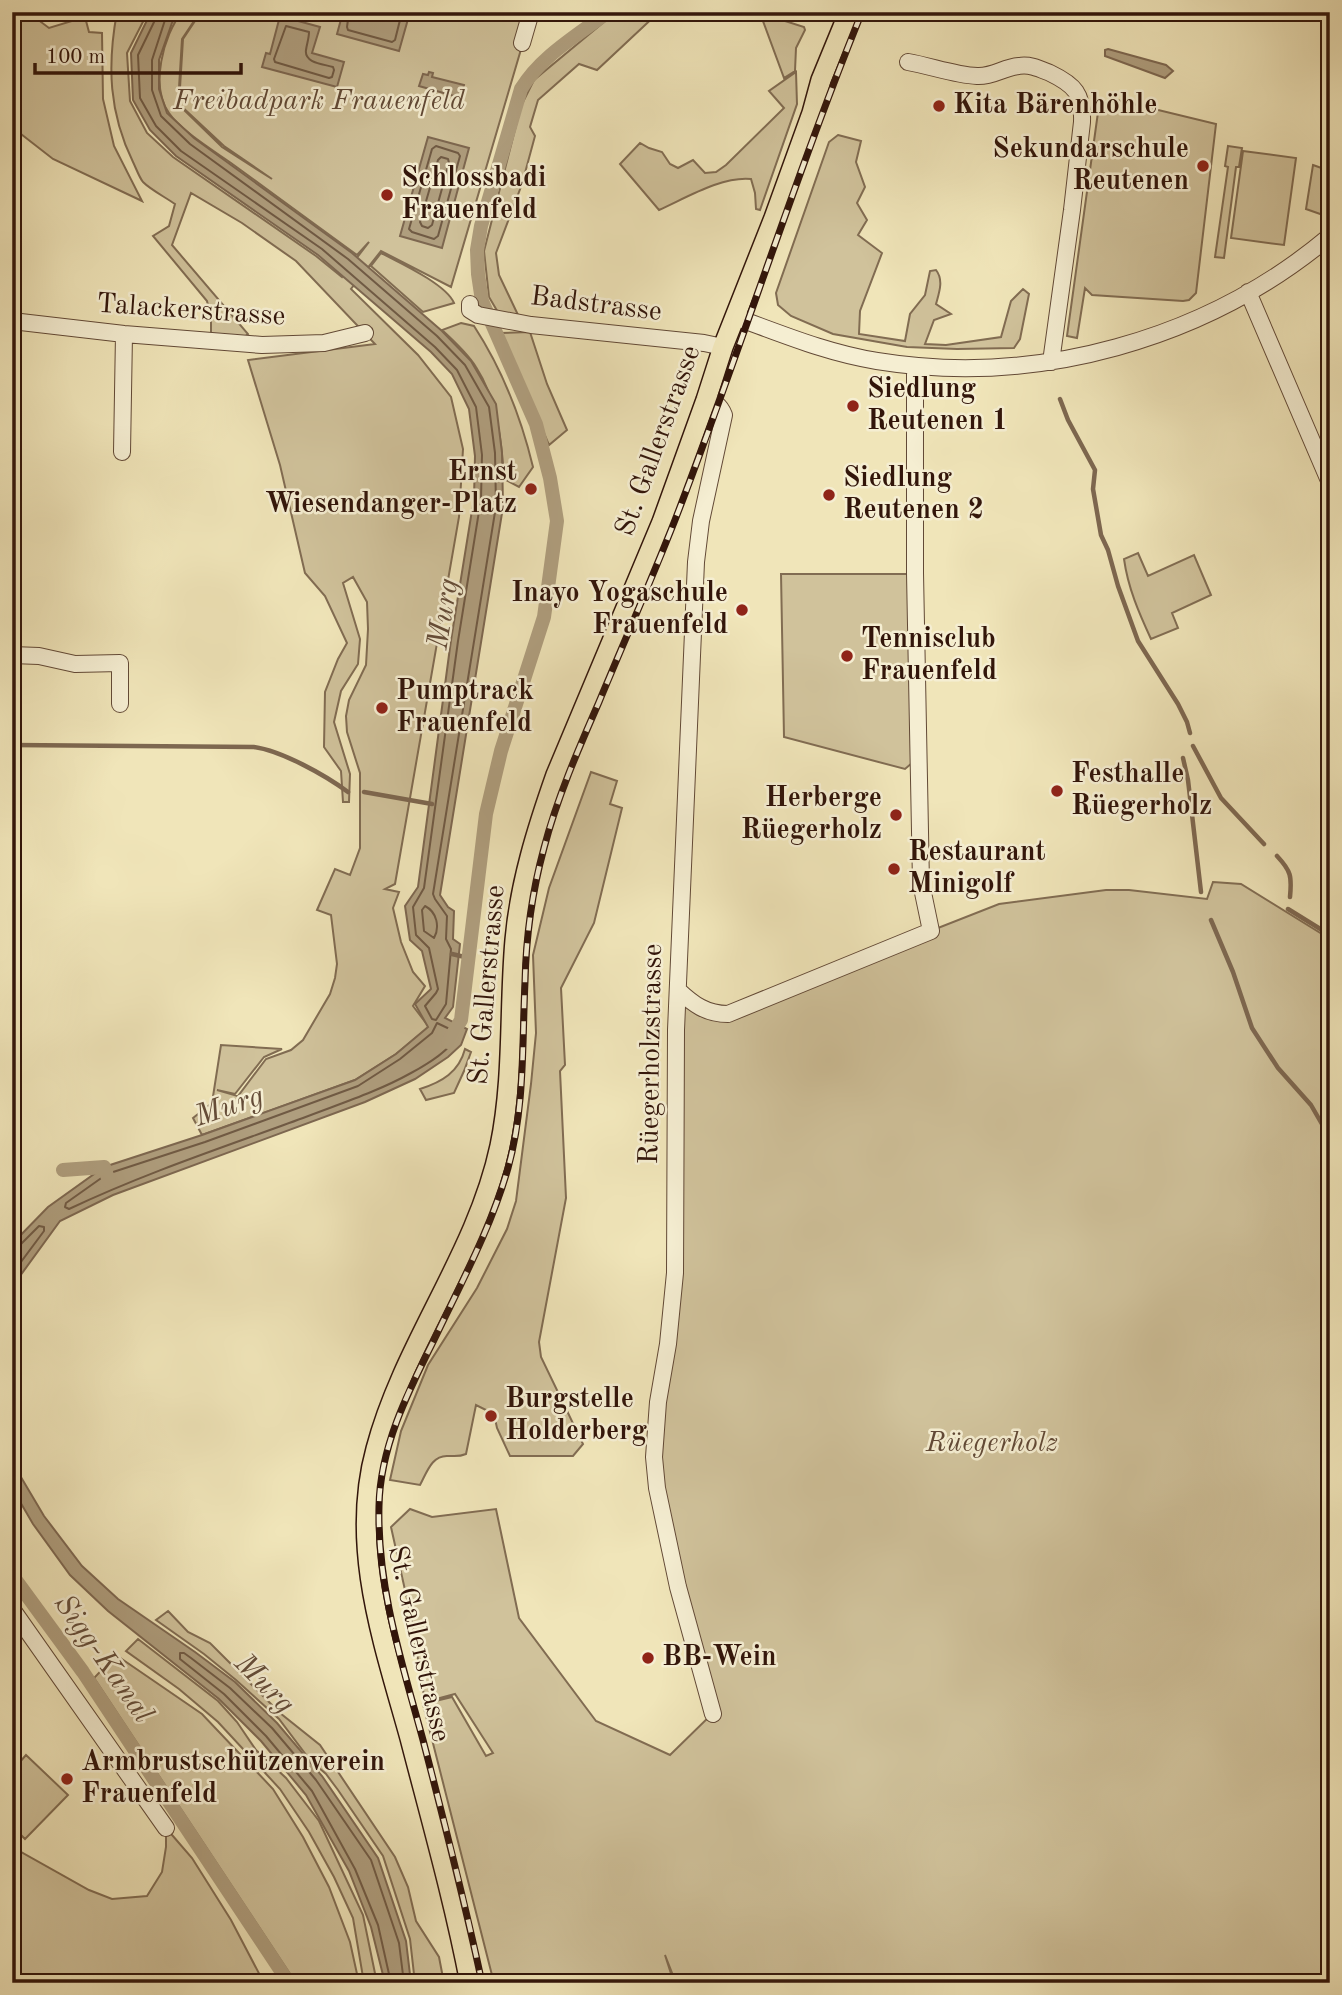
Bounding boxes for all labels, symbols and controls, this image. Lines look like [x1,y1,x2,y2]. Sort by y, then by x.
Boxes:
scale bar [35,32,242,76]
text: 100 m [46,47,105,68]
park label: Freibadpark Frauenfeld [172,88,465,116]
place label: Kita Bärenhöhle [953,92,1157,120]
marker: Kita Bärenhöhle [931,98,947,114]
place label: Sekundarschule Reutenen [992,136,1189,196]
marker: Sekundarschule Reutenen [1195,158,1211,174]
place label: Schlossbadi Frauenfeld [401,165,546,225]
marker: Schlossbadi Frauenfeld [379,187,395,203]
street label: Badstrasse [529,283,663,327]
street label: Talackerstrasse [96,290,286,332]
street label: St. Gallerstrasse [612,342,706,540]
place label: Siedlung Reutenen 1 [867,376,1008,436]
marker: Siedlung Reutenen 1 [845,398,861,414]
place label: Ernst Wiesendanger-Platz [265,459,517,519]
place label: Siedlung Reutenen 2 [843,465,984,525]
marker: Ernst Wiesendanger-Platz [523,481,539,497]
marker: Siedlung Reutenen 2 [821,487,837,503]
water label: Murg [423,576,464,653]
place label: Inayo Yogaschule Frauenfeld [511,580,728,640]
marker: Inayo Yogaschule Frauenfeld [734,602,750,618]
place label: Tennisclub Frauenfeld [861,626,997,686]
marker: Tennisclub Frauenfeld [839,648,855,664]
place label: Pumptrack Frauenfeld [396,678,534,738]
marker: Pumptrack Frauenfeld [374,700,390,716]
place label: Festhalle Rüegerholz [1071,761,1212,821]
marker: Festhalle Rüegerholz [1049,783,1065,799]
place label: Herberge Rüegerholz [741,785,882,845]
marker: Herberge Rüegerholz [888,807,904,823]
place label: Restaurant Minigolf [908,839,1046,899]
marker: Restaurant Minigolf [886,861,902,877]
street label: St. Gallerstrasse [465,884,511,1086]
street label: Rüegerholzstrasse [636,943,668,1165]
water label: Murg [189,1081,268,1133]
place label: Burgstelle Holderberg [505,1386,647,1446]
marker: Burgstelle Holderberg [483,1408,499,1424]
park label: Rüegerholz [925,1430,1058,1458]
street label: St. Gallerstrasse [382,1543,454,1745]
water label: Sigg-Kanal [48,1589,158,1729]
place label: BB-Wein [662,1644,777,1672]
water label: Murg [227,1647,300,1720]
marker: BB-Wein [640,1650,656,1666]
place label: Armbrustschützenverein Frauenfeld [81,1749,385,1809]
marker: Armbrustschützenverein Frauenfeld [59,1771,75,1787]

